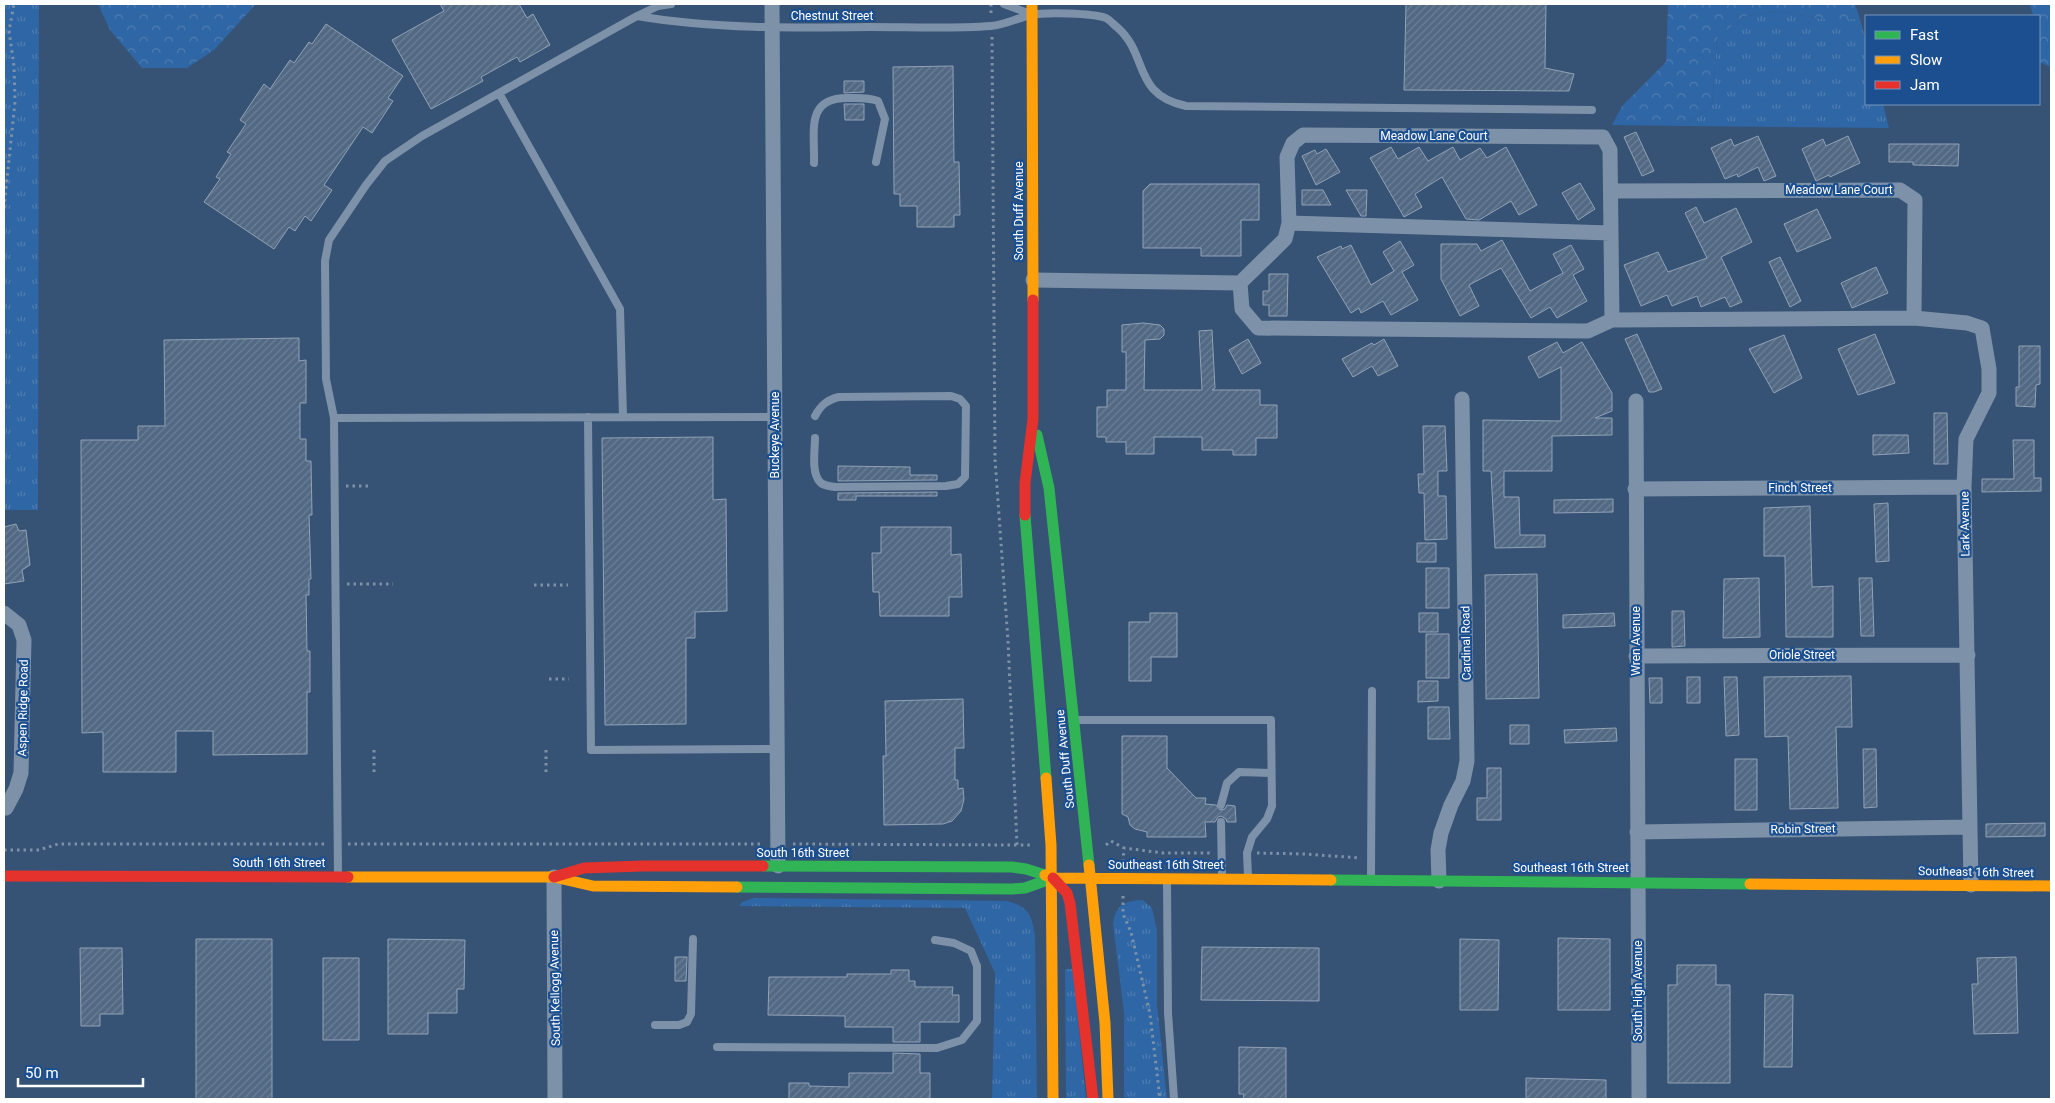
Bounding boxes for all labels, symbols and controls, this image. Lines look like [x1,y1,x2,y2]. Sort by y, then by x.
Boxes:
street label: Chestnut Street [791,9,873,23]
legend [1865,15,2040,105]
text: Fast [1910,26,1939,44]
text: Slow [1910,51,1942,69]
text: Jam [1910,76,1940,94]
street label: Meadow Lane Court [1380,129,1488,143]
street label: South Duff Avenue [1012,161,1026,261]
street label: Meadow Lane Court [1785,183,1893,197]
street label: Buckeye Avenue [768,392,782,478]
street label: Finch Street [1768,481,1832,495]
street label: Lark Avenue [1957,491,1973,557]
street label: Cardinal Road [1458,606,1474,680]
street label: Wren Avenue [1629,606,1643,676]
street label: Oriole Street [1769,648,1835,662]
street label: Aspen Ridge Road [15,659,31,757]
street label: South Duff Avenue [1053,709,1077,809]
street label: Robin Street [1770,821,1836,837]
street label: South 16th Street [757,846,849,860]
street label: South 16th Street [233,856,325,870]
street label: Southeast 16th Street [1108,858,1224,872]
street label: Southeast 16th Street [1513,861,1629,875]
street label: Southeast 16th Street [1918,864,2034,880]
street label: South Kellogg Avenue [547,930,563,1046]
street label: South High Avenue [1631,940,1645,1042]
scale bar [18,1056,142,1088]
text: 50 m [25,1064,59,1082]

